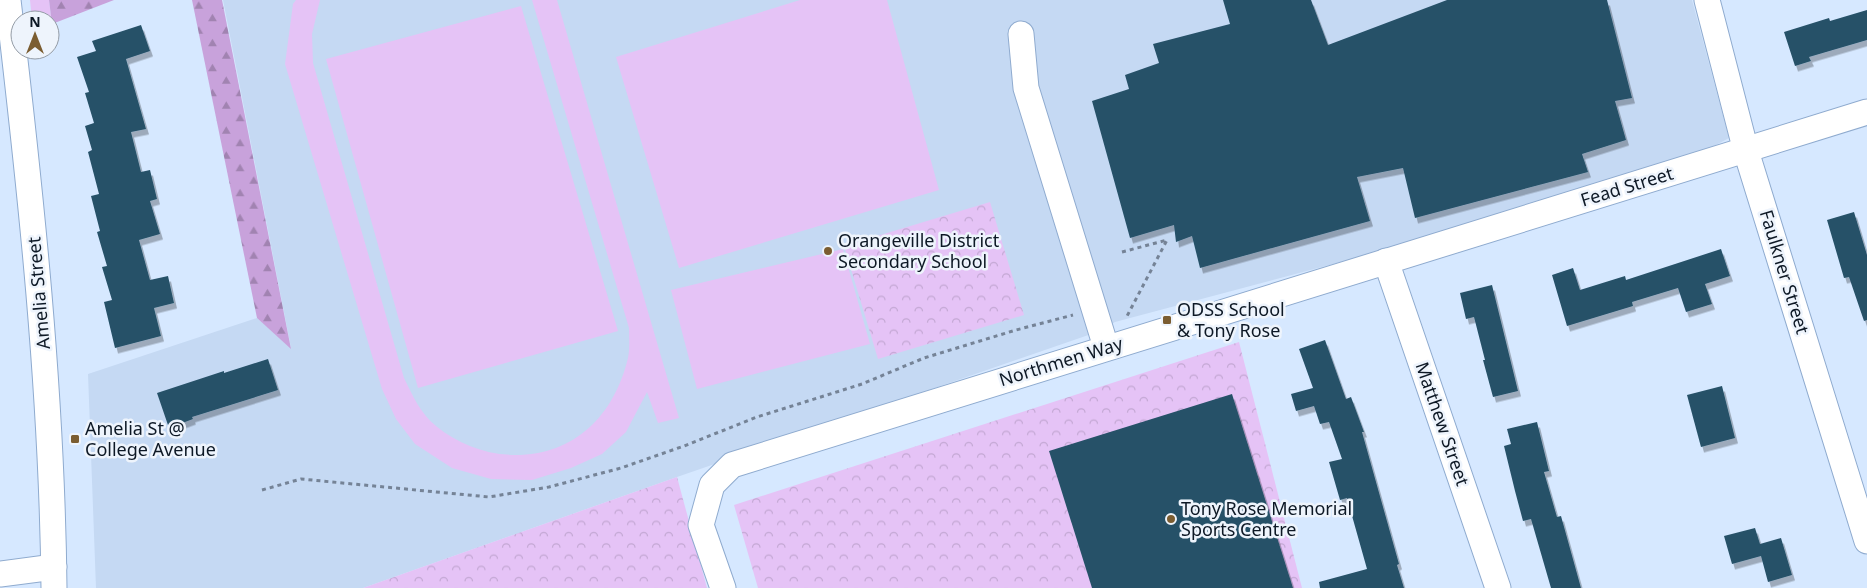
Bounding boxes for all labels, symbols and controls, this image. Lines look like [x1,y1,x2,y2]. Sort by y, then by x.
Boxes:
north arrow [10,10,60,60]
text: N [29,12,41,31]
street label: Fead Street [1577,160,1676,211]
street label: Faulkner Street [1755,207,1815,337]
place label: Orangeville District Secondary School [838,228,1000,273]
street label: Amelia Street [21,235,55,350]
marker: Orangeville District Secondary School [822,245,834,257]
place label: ODSS School & Tony Rose [1177,297,1285,342]
marker: ODSS School & Tony Rose [1161,314,1173,326]
street label: Northmen Way [996,331,1126,391]
street label: Matthew Street [1411,359,1476,489]
place label: Amelia St @ College Avenue [85,416,216,461]
marker: Amelia St @ College Avenue [69,433,81,445]
place label: Tony Rose Memorial Sports Centre [1181,496,1352,541]
marker: Tony Rose Memorial Sports Centre [1165,513,1177,525]

